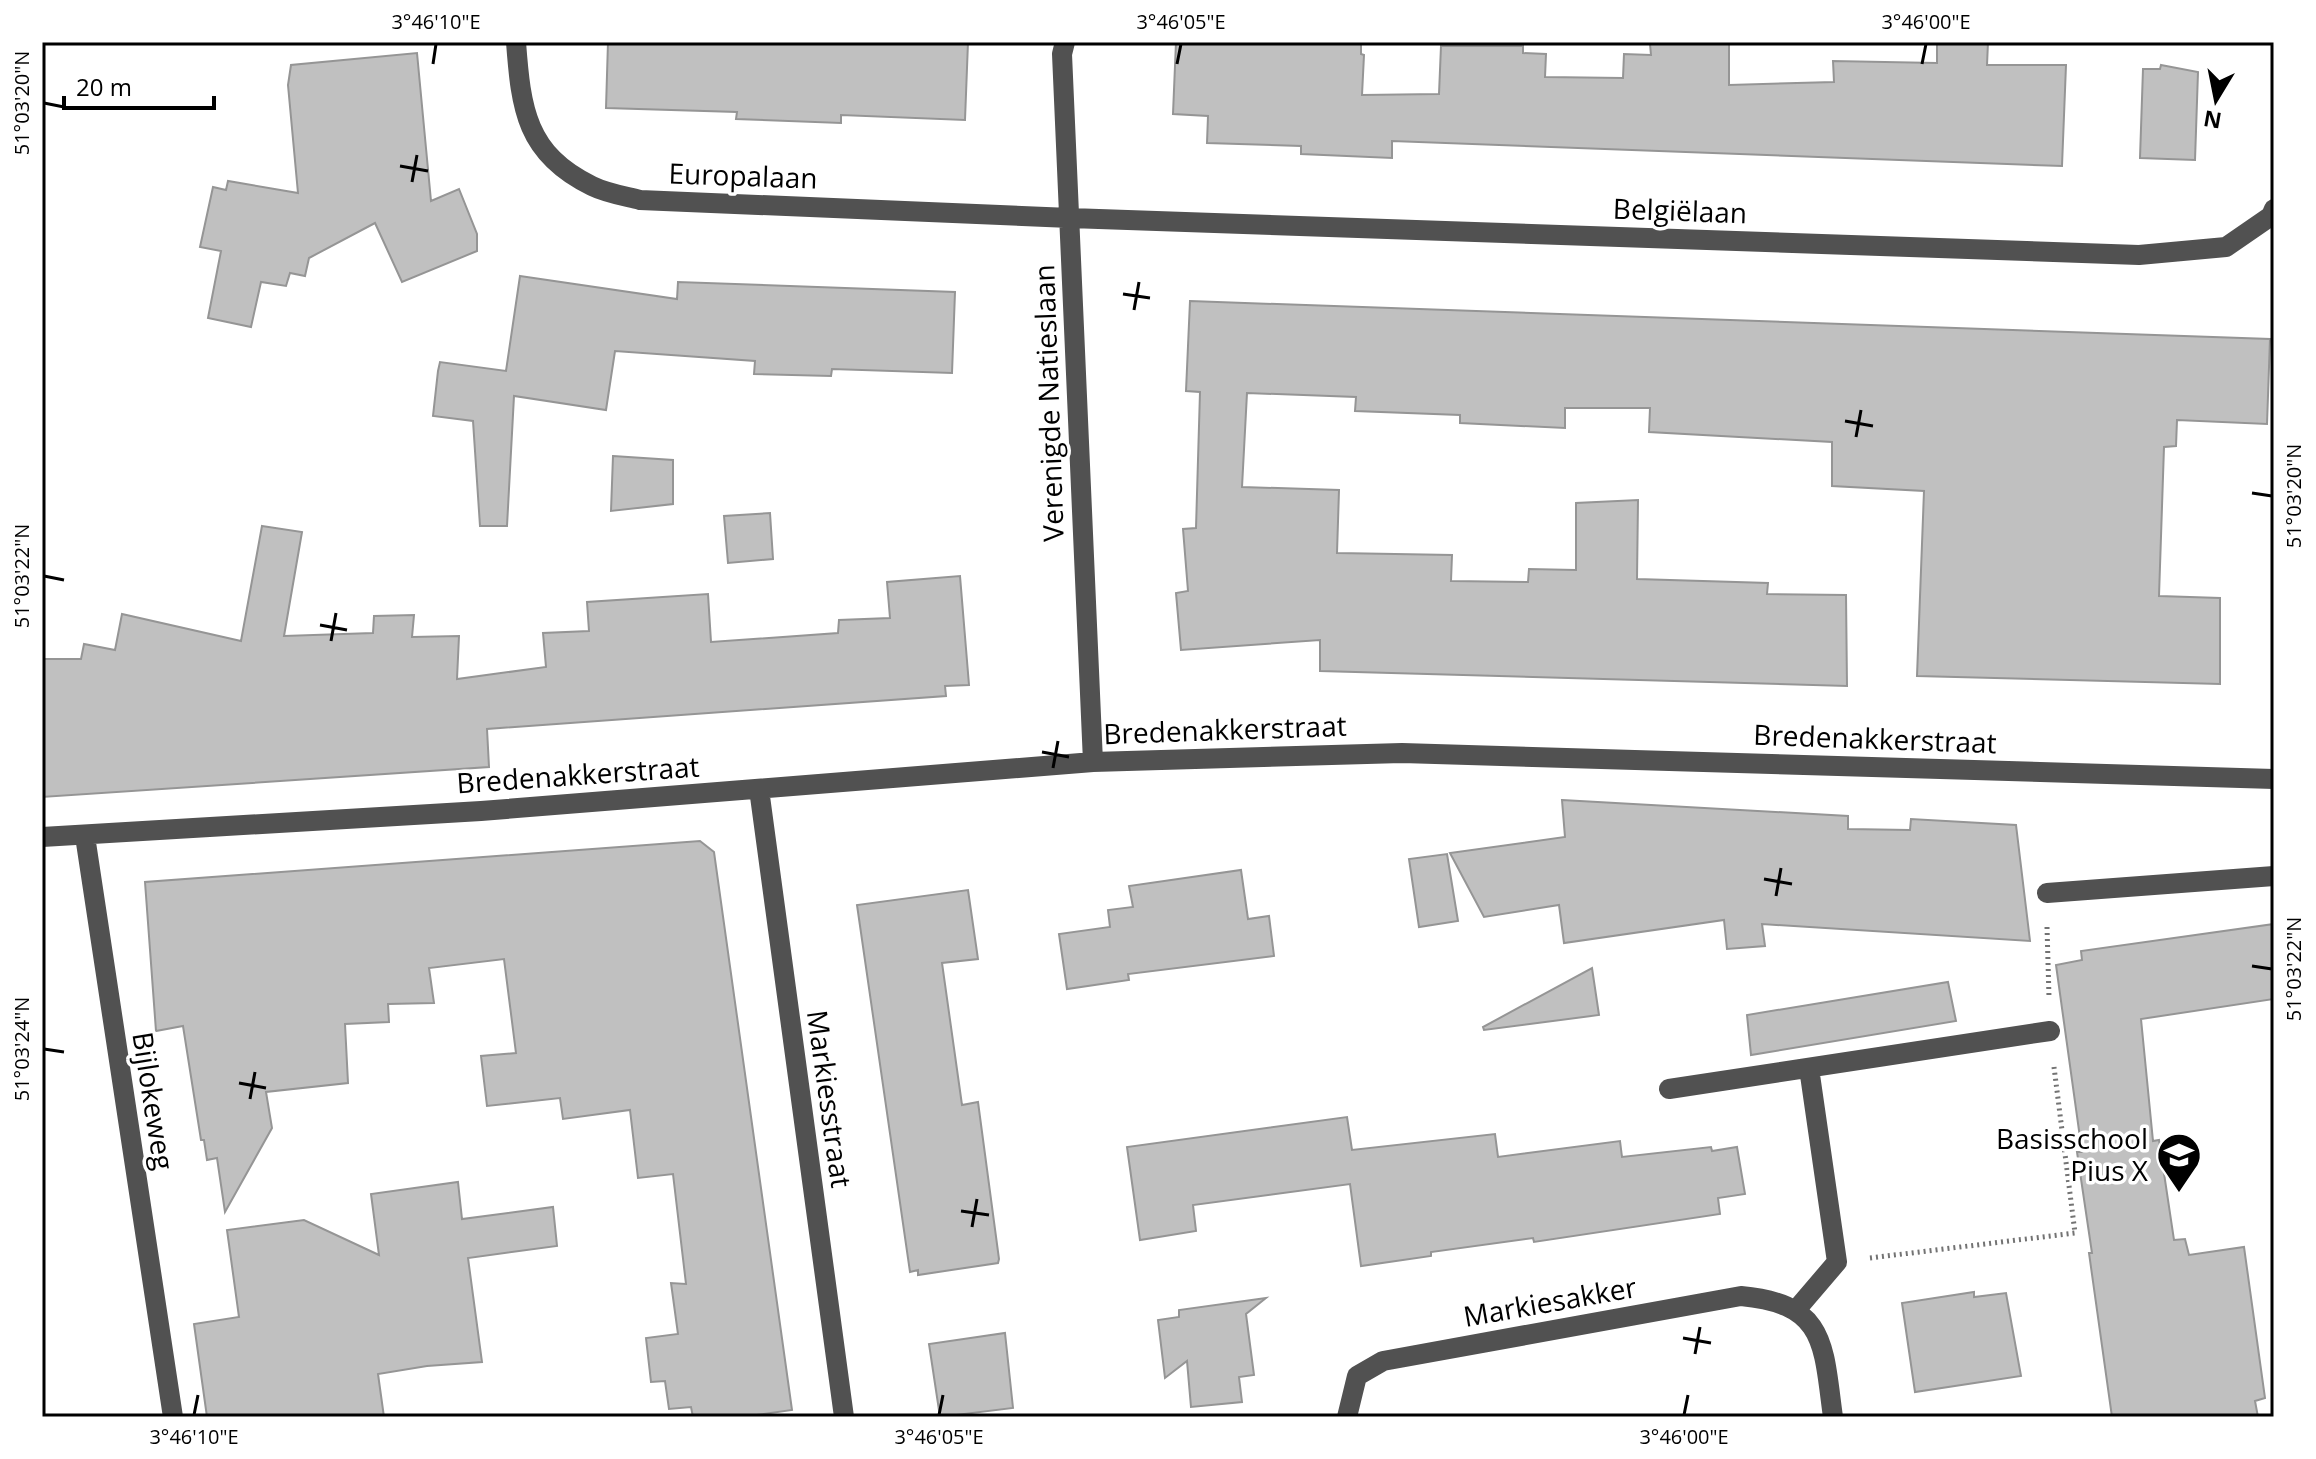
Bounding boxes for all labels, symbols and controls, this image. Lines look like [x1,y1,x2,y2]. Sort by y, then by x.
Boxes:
text: 3°46'10"E [391,8,481,35]
text: 3°46'05"E [1136,8,1226,35]
text: 3°46'00"E [1881,8,1971,35]
text: 51°03'20"N [8,51,35,155]
scale bar [64,60,214,110]
north arrow [2176,60,2256,140]
text: 20 m [76,70,132,103]
text: N [2201,104,2224,137]
street label: Europalaan [668,153,818,197]
street label: Belgiëlaan [1612,189,1748,231]
street label: Verenigde Natieslaan [1024,264,1072,542]
text: 51°03'20"N [2280,444,2307,548]
text: 51°03'22"N [8,524,35,628]
street label: Bredenakkerstraat [1103,706,1347,752]
street label: Bredenakkerstraat [1753,715,1997,761]
street label: Bredenakkerstraat [455,747,701,801]
text: 51°03'22"N [2280,917,2307,1021]
text: 51°03'24"N [8,997,35,1101]
street label: Markiesstraat [799,1008,861,1190]
street label: Bijlokeweg [124,1029,184,1173]
place label: Basisschool Pius X [1996,1119,2149,1189]
school or university icon: Basisschool Pius X [2155,1131,2203,1194]
street label: Markiesakker [1460,1267,1640,1335]
text: 3°46'10"E [149,1423,239,1450]
text: 3°46'05"E [894,1423,984,1450]
text: 3°46'00"E [1639,1423,1729,1450]

